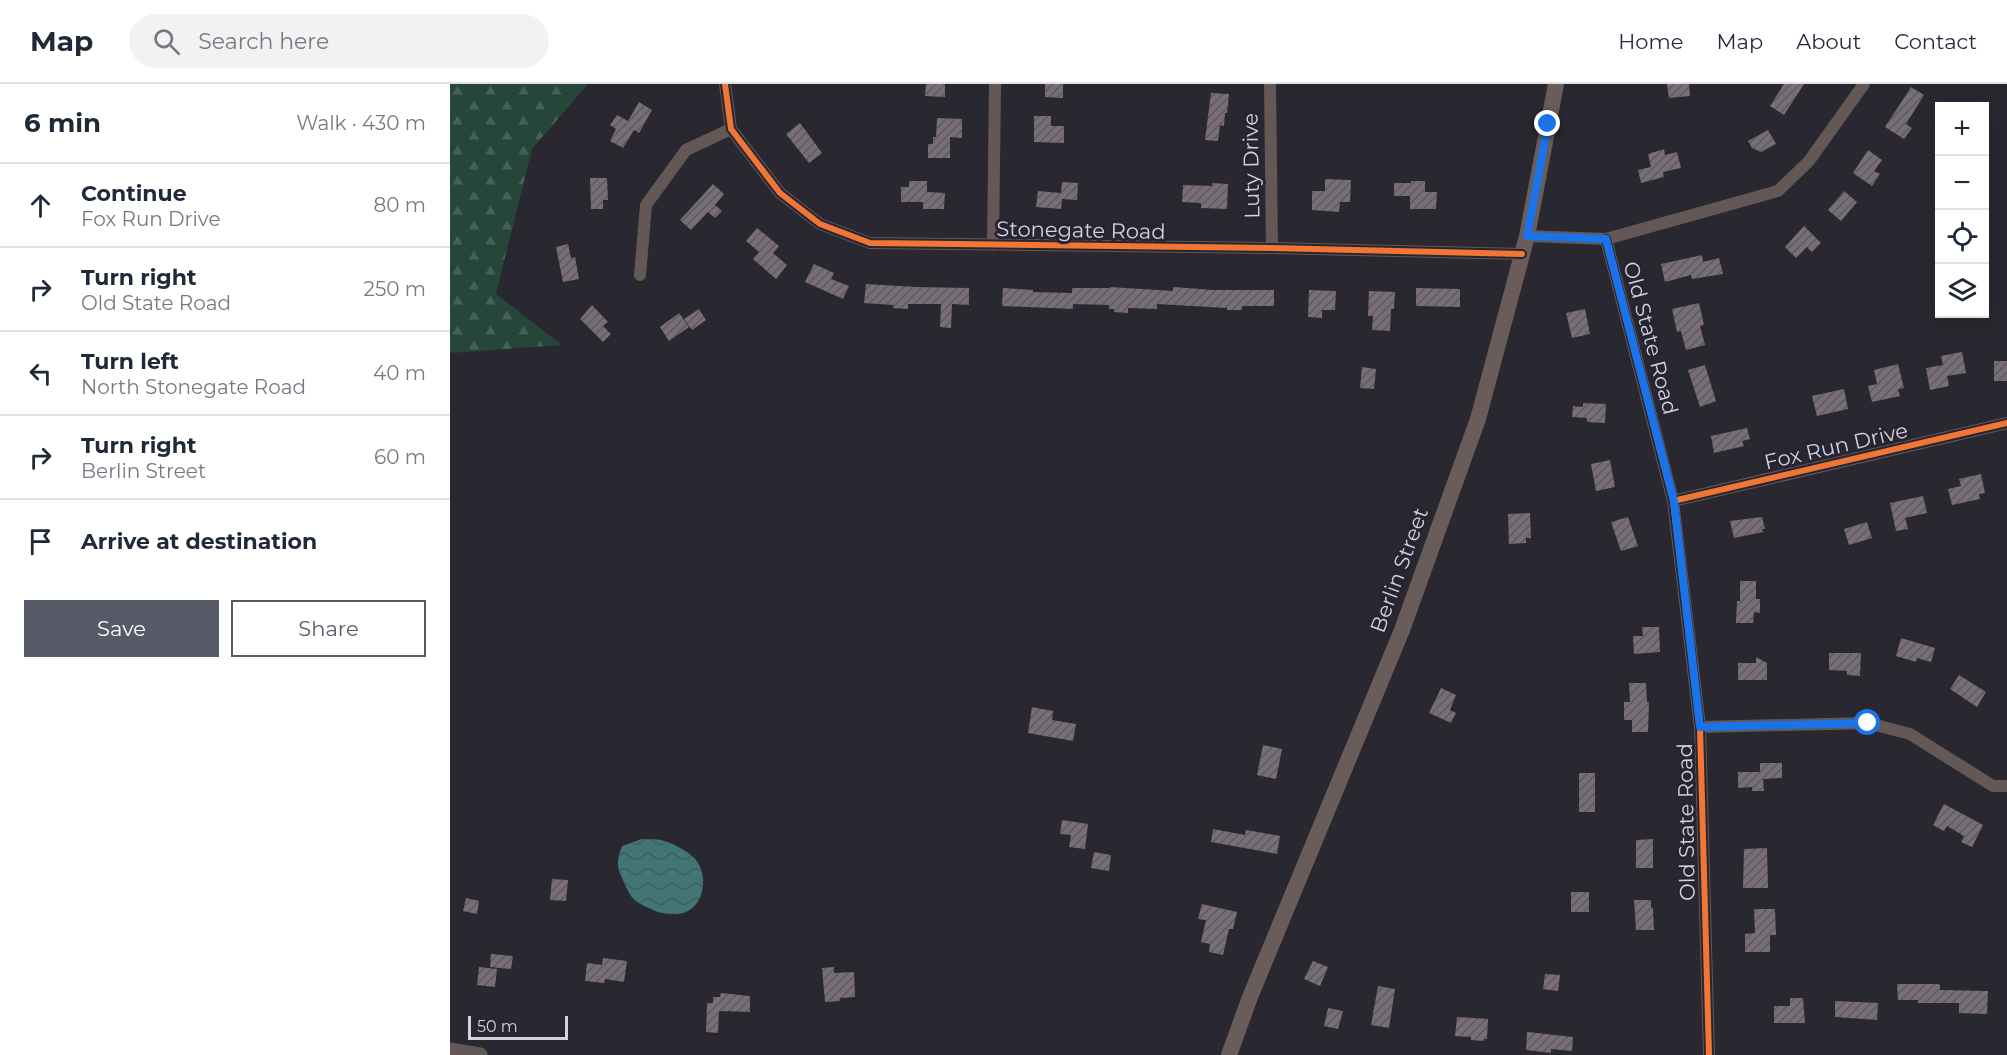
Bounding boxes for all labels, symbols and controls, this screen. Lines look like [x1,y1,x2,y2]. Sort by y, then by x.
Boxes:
search box [129,14,549,68]
text: Map [30,24,93,58]
icon: search [150,25,183,58]
text: Search here [198,28,329,55]
text: Home [1618,29,1683,54]
text: Map [1716,29,1763,54]
text: About [1796,29,1861,54]
text: Contact [1894,29,1977,54]
map controls [1935,102,1989,318]
button: + [1935,102,1989,156]
text: 6 min [24,107,101,139]
route end [1534,110,1560,136]
text: Walk · 430 m [296,111,426,135]
street label: Luty Drive [1238,113,1264,219]
button: − [1935,156,1989,210]
text: Continue [81,180,187,207]
icon: ahead [24,189,57,222]
text: 80 m [374,193,426,217]
text: Fox Run Drive [81,207,220,231]
button: locate [1935,210,1989,264]
street label: Stonegate Road [996,216,1166,244]
street label: Old State Road [1619,259,1683,417]
text: Turn right [81,264,196,291]
button: layers [1935,264,1989,318]
icon: right [24,273,57,306]
text: 250 m [364,277,426,301]
text: Old State Road [81,291,231,315]
text: Turn left [81,348,179,375]
icon: left [24,357,57,390]
text: 40 m [373,361,426,385]
text: North Stonegate Road [81,375,306,399]
street label: Fox Run Drive [1762,417,1910,475]
text: Turn right [81,432,196,459]
icon: right [24,441,57,474]
text: 60 m [374,445,426,469]
text: Berlin Street [81,459,206,483]
street label: Berlin Street [1365,504,1433,636]
icon: arrive [24,525,57,558]
text: Arrive at destination [81,528,317,555]
button: Save [24,600,219,657]
button: Share [231,600,426,657]
route start [1854,709,1880,735]
street label: Old State Road [1672,743,1700,901]
scale bar [468,1013,568,1040]
text: 50 m [477,1017,518,1036]

